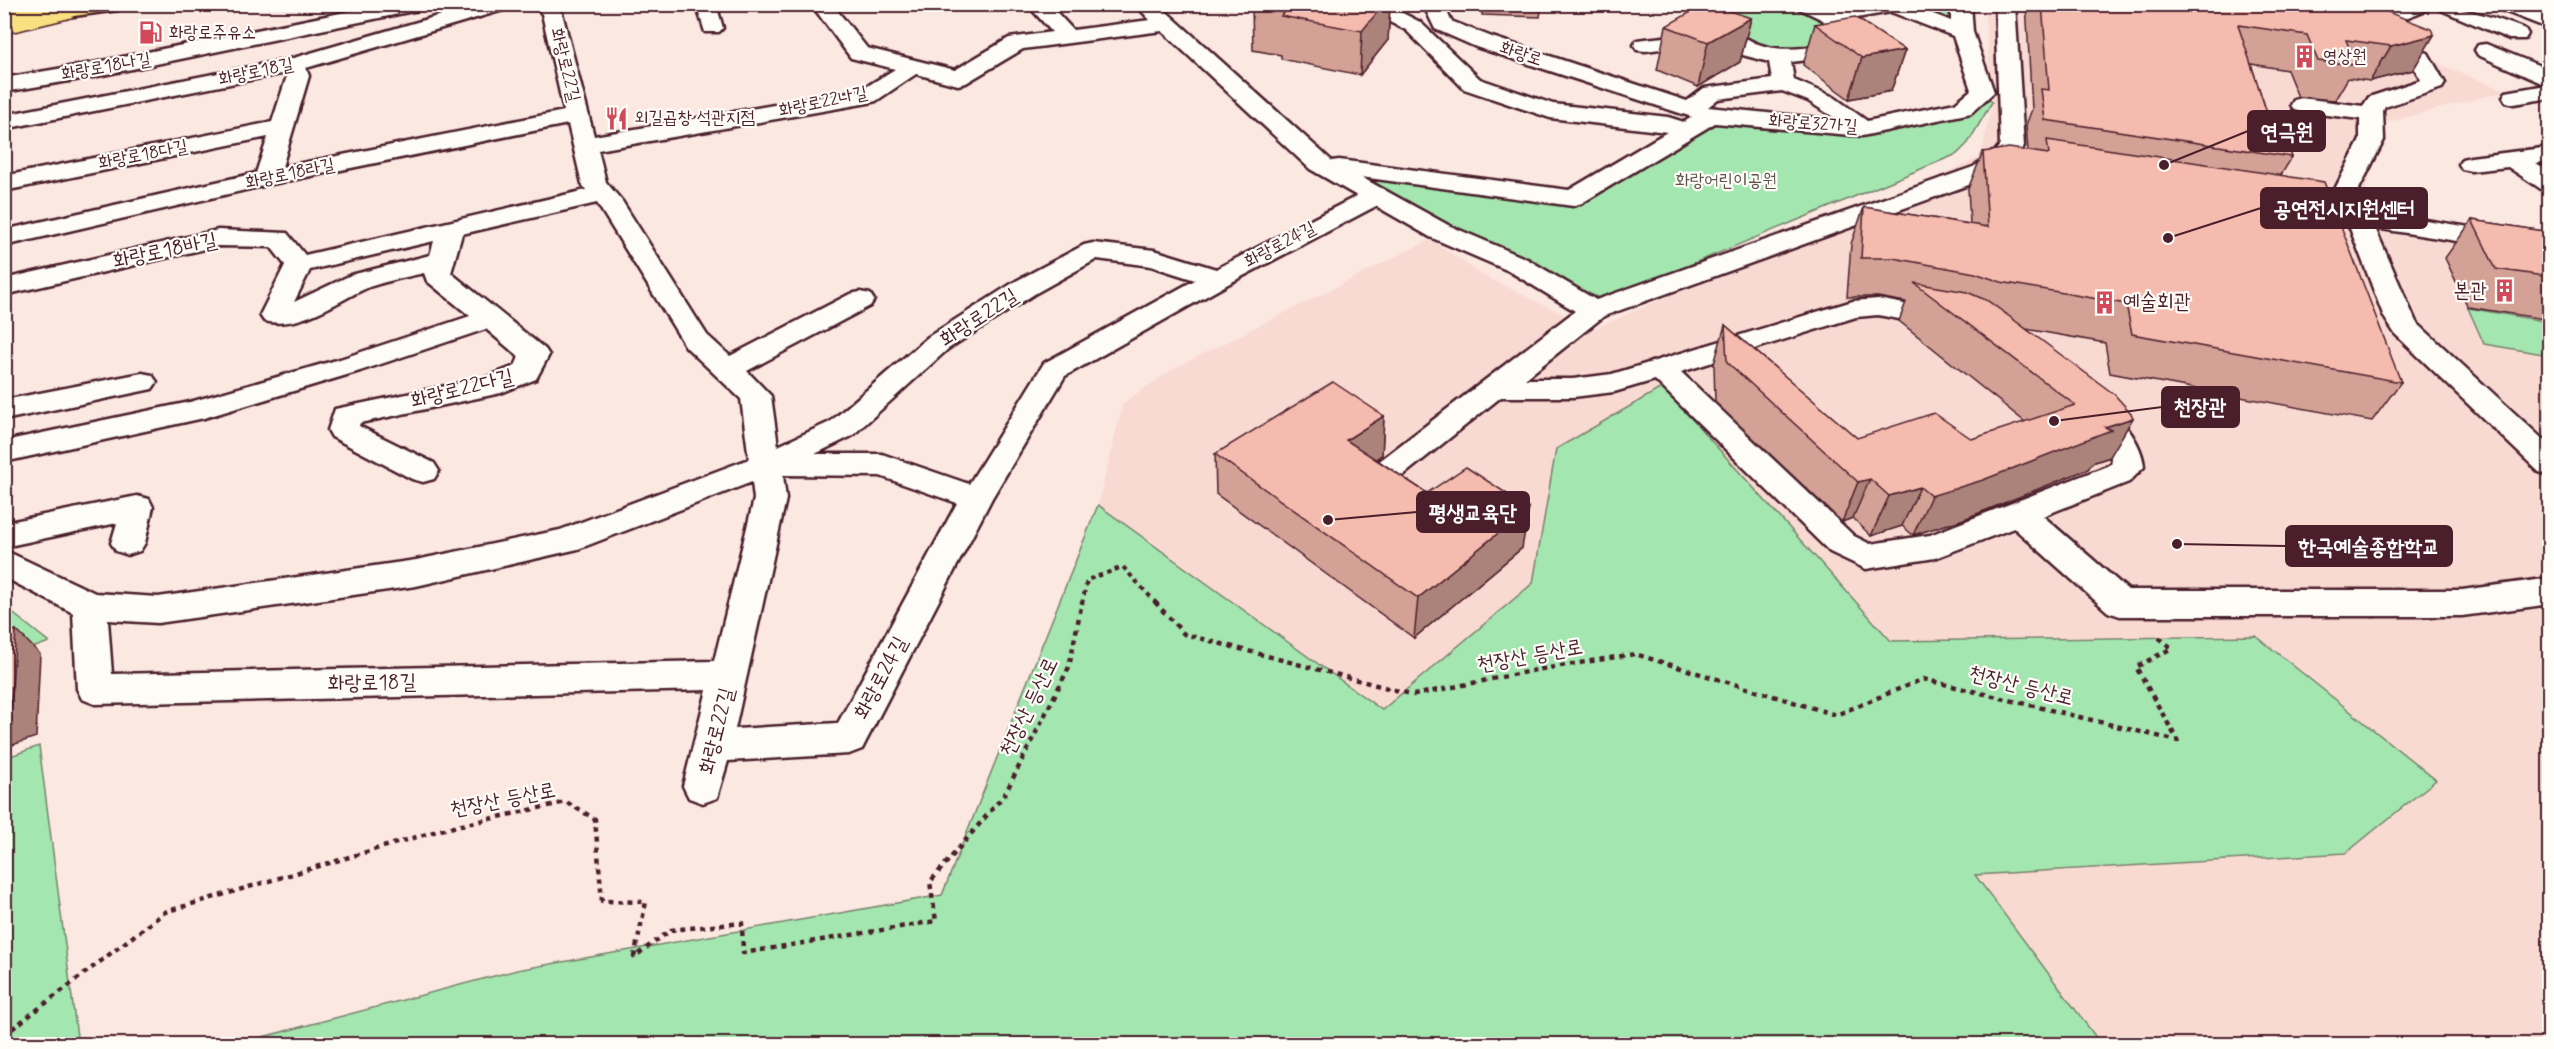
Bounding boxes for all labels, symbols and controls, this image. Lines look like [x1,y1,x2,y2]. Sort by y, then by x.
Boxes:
fuel station icon: 화랑로주유소 [138,20,164,46]
place label: 화랑로주유소 [169,21,256,45]
street label: 화랑로22길 [544,25,586,105]
street label: 화랑로 [1497,36,1545,72]
building icon: 영상원 [2292,44,2318,70]
place label: 영상원 [2323,45,2366,69]
street label: 화랑로18나길 [59,47,153,87]
street label: 화랑로18길 [216,52,296,92]
street label: 화랑로22나길 [776,81,870,123]
restaurant icon: 외길곱창 석관지점 [603,105,629,131]
place label: 외길곱창 석관지점 [634,106,755,130]
street label: 화랑로32가길 [1768,109,1859,139]
callout: 연극원 [2248,111,2325,151]
text: 연극원 [2260,119,2314,147]
street label: 화랑로18다길 [96,134,190,175]
street label: 화랑로18라길 [243,153,337,195]
park label: 화랑어린이공원 [1675,169,1777,193]
callout: 공연전시지원센터 [2261,188,2427,228]
text: 공연전시지원센터 [2273,196,2415,224]
street label: 화랑로24길 [1240,216,1320,274]
street label: 화랑로18바길 [110,226,220,276]
place label: 본관 [2453,277,2487,305]
building icon: 본관 [2492,278,2518,304]
street label: 화랑로22길 [934,282,1024,354]
place label: 예술회관 [2123,288,2191,316]
building icon: 예술회관 [2092,289,2118,315]
street label: 화랑로22다길 [408,363,516,415]
callout: 천장관 [2162,387,2239,427]
text: 천장관 [2173,394,2227,422]
callout: 평생교육단 [1417,492,1529,532]
text: 평생교육단 [1429,500,1518,528]
callout: 한국예술종합학교 [2286,526,2452,566]
text: 한국예술종합학교 [2297,534,2440,562]
street label: 화랑로24길 [847,632,915,724]
street label: 천장산 등산로 [1475,633,1585,679]
street label: 천장산 등산로 [993,653,1065,761]
street label: 천장산 등산로 [1966,659,2076,713]
street label: 화랑로18길 [327,668,417,698]
street label: 화랑로22길 [693,685,741,777]
street label: 천장산 등산로 [448,776,558,824]

